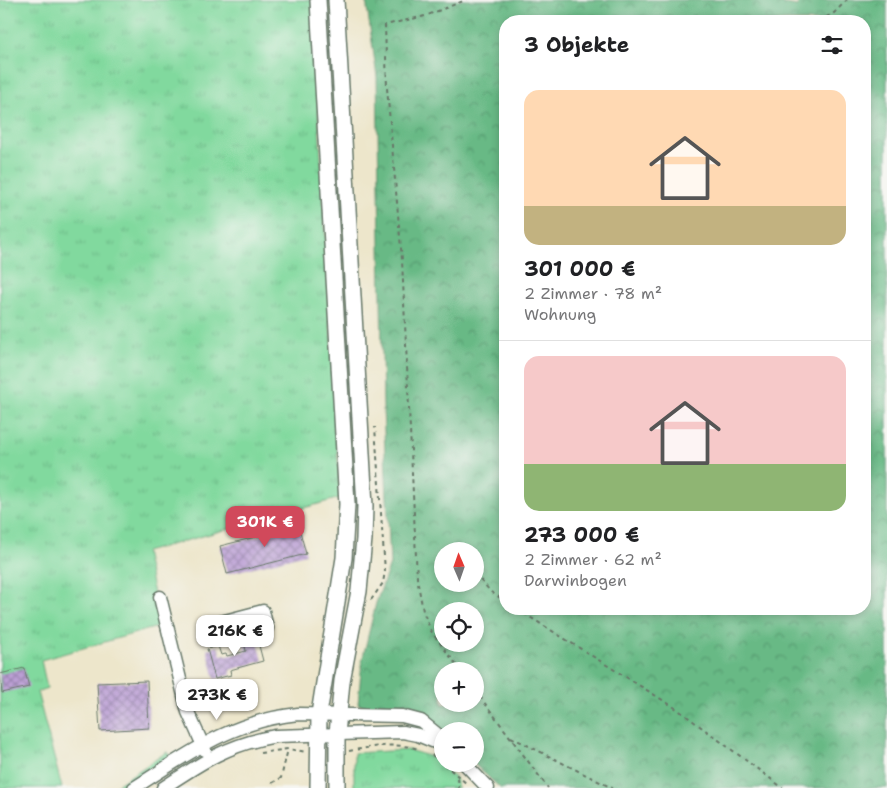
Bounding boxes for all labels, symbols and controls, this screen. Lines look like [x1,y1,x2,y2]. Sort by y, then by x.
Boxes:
text: 3 Objekte [524,31,629,59]
icon: filters [818,31,846,59]
icon: home [640,123,730,213]
text: 301 000 € [524,255,636,283]
text: 2 Zimmer · 78 m² [524,283,662,304]
text: Wohnung [524,304,596,325]
icon: home [640,388,730,478]
pin: 301K € [224,506,306,548]
text: 301K € [237,511,293,532]
text: 273 000 € [524,521,639,549]
north arrow [434,542,484,592]
map controls [434,542,484,772]
text: 2 Zimmer · 62 m² [524,549,662,570]
text: Darwinbogen [524,570,627,591]
button: locate [434,602,484,652]
pin: 216K € [194,614,276,657]
text: 216K € [207,620,263,641]
button: + [434,662,484,712]
pin: 273K € [176,678,258,721]
text: 273K € [187,684,247,705]
button: − [434,722,484,772]

